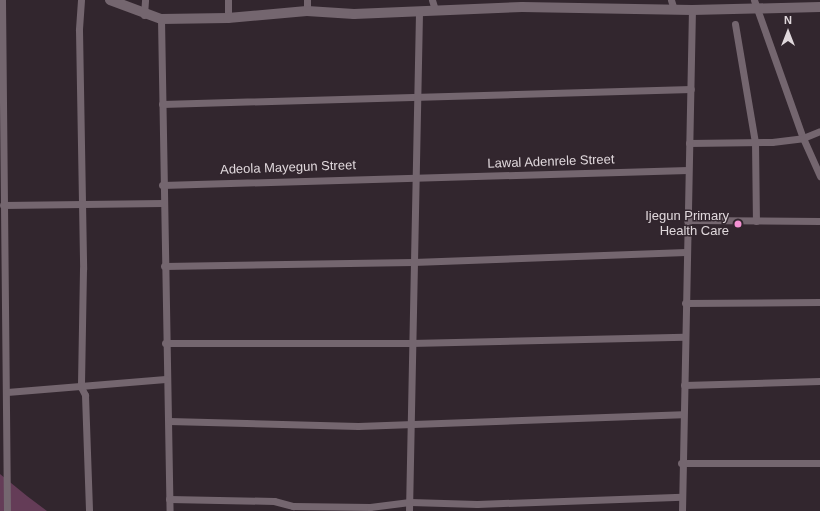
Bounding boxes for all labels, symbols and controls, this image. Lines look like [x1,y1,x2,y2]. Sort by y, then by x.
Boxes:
north arrow [768,12,808,52]
text: N [784,14,792,26]
street label: Lawal Adenrele Street [487,152,615,172]
street label: Adeola Mayegun Street [220,158,356,178]
place label: Ijegun Primary Health Care [645,209,729,240]
marker: Ijegun Primary Health Care [732,218,744,230]

